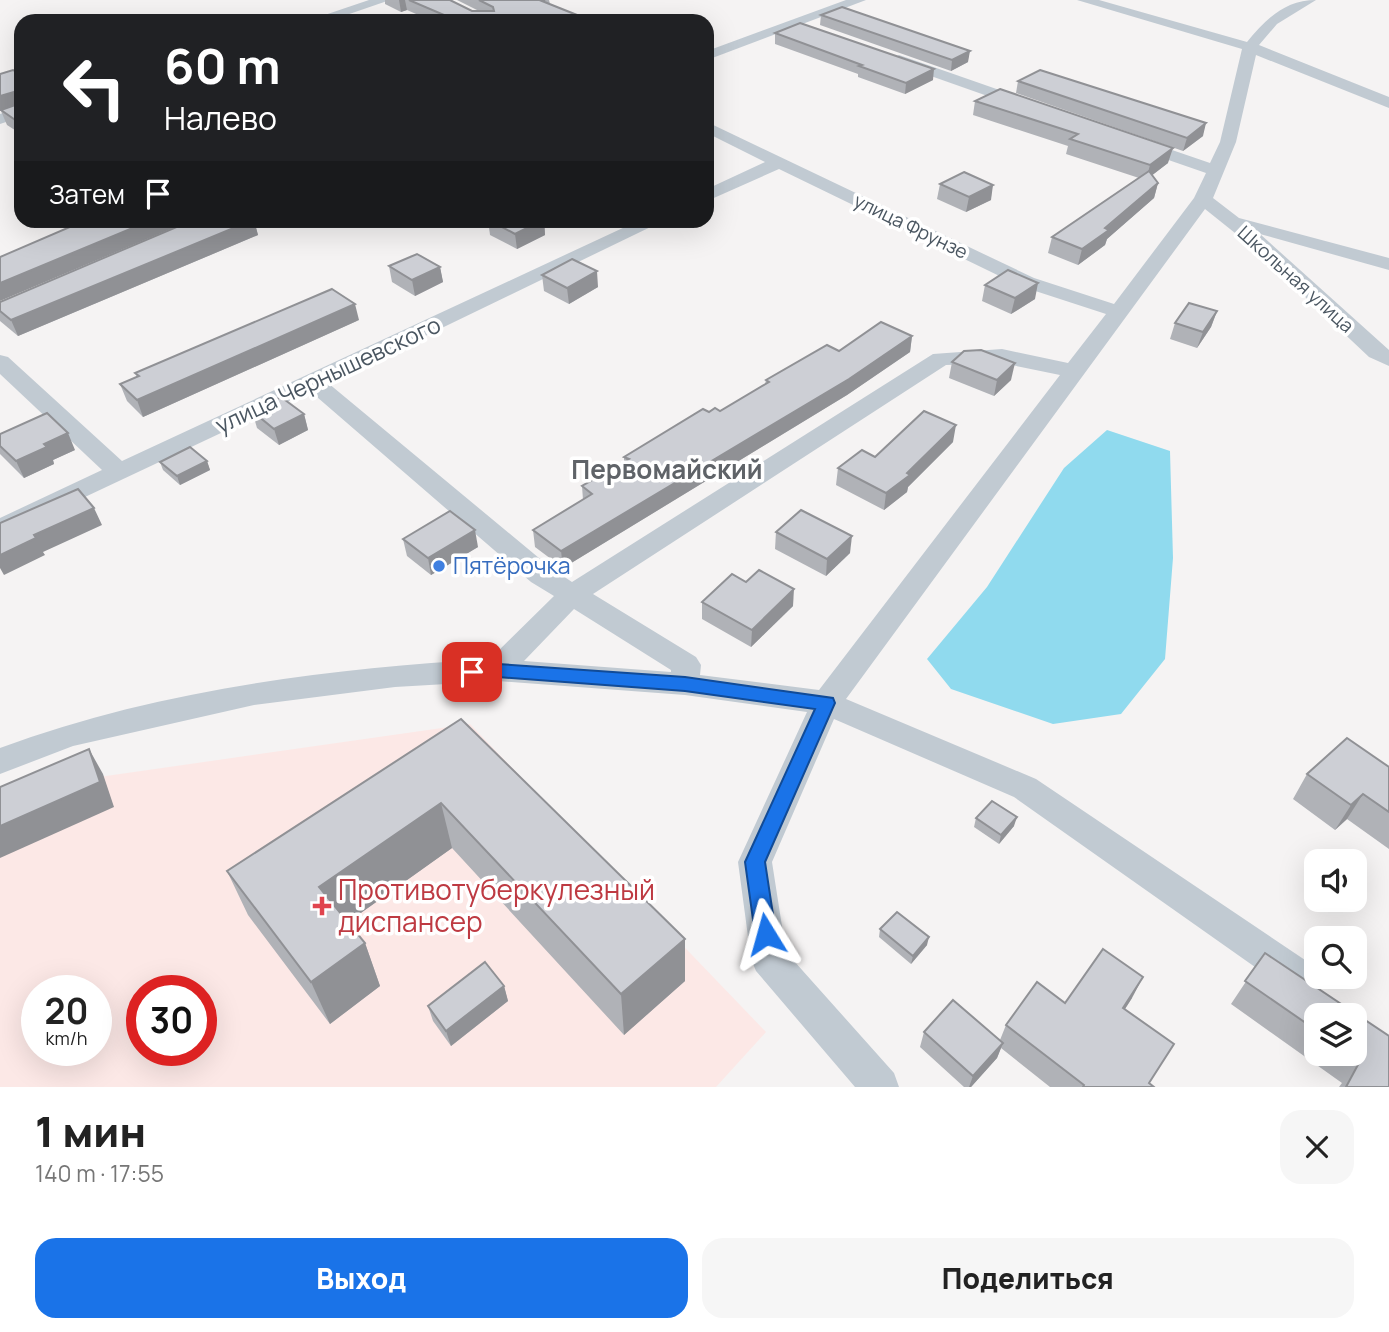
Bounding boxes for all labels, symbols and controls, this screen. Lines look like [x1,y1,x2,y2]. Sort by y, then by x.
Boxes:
text: 60 m [164,32,281,99]
icon: left [49,42,140,133]
text: Налево [164,96,277,140]
icon: arrive [139,175,177,213]
text: Затем [49,176,125,212]
street label: улица Фрунзе [850,187,972,265]
street label: Школьная улица [1232,220,1360,338]
street label: улица Чернышевского [210,308,445,440]
district label: Первомайский [571,451,763,487]
place label: Пятёрочка [453,549,571,581]
marker: Пятёрочка [431,558,447,574]
pin [442,642,502,702]
icon: arrive [453,653,491,691]
map controls [1304,849,1367,1066]
button: sound [1304,849,1367,912]
place label: Противотуберкулезный диспансер [338,870,655,940]
marker: Противотуберкулезный диспансер [312,896,332,916]
position arrow [729,897,803,971]
button: search [1304,926,1367,989]
speed limit sign: 30 [126,975,217,1066]
text: 20 [45,987,88,1035]
button: layers [1304,1003,1367,1066]
text: km/h [46,1026,87,1050]
text: 1 мин [35,1102,146,1160]
button: close [1280,1110,1354,1184]
text: 140 m · 17:55 [35,1157,164,1189]
button: Выход [35,1238,688,1318]
button: Поделиться [702,1238,1354,1318]

